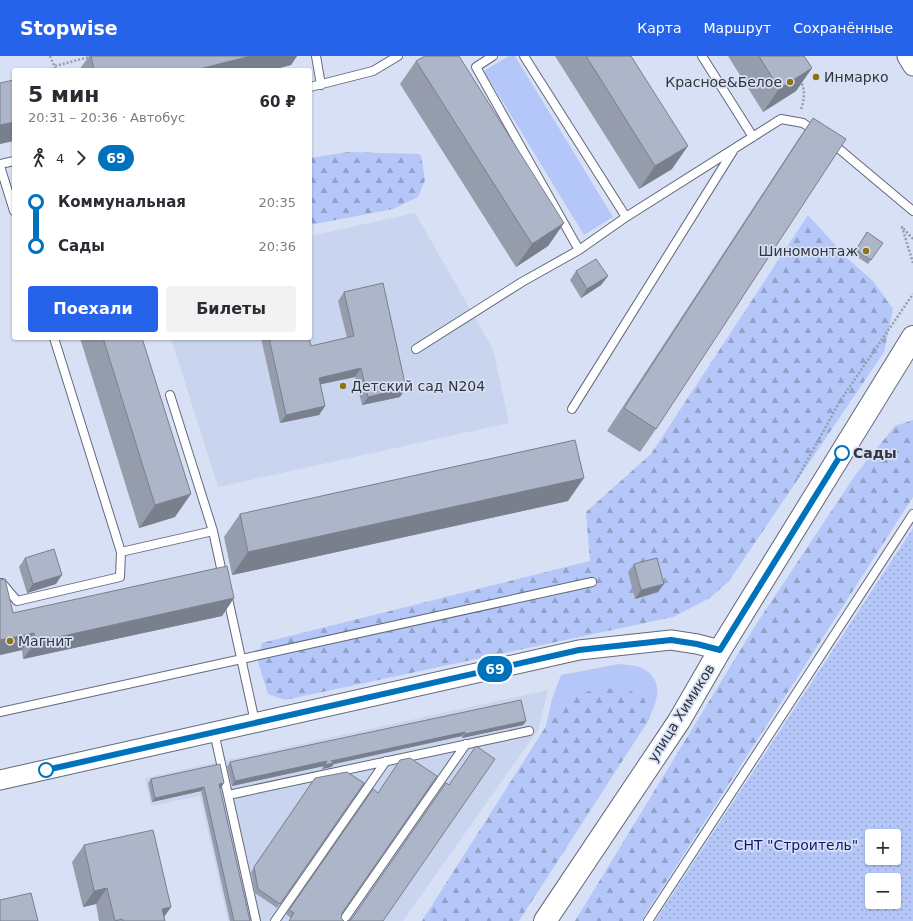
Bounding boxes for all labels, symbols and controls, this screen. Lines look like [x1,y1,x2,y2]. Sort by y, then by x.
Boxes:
text: Stopwise [20,17,118,39]
text: Карта [637,20,681,36]
text: Маршрут [703,20,771,36]
text: Сохранённые [793,20,893,36]
place label: Инмарко [824,69,889,85]
marker: Инмарко [811,72,821,82]
place label: Красное&Белое [665,74,782,90]
marker: Красное&Белое [785,77,795,87]
text: 5 мин [28,82,100,107]
text: 60 ₽ [259,93,296,111]
text: 20:31 – 20:36 · Автобус [28,110,185,125]
icon: walk [28,147,50,169]
icon: forward [70,147,92,169]
text: 69 [106,150,126,166]
text: 4 [56,151,64,166]
text: Коммунальная [58,193,186,211]
text: 20:35 [259,195,296,210]
text: Сады [58,237,105,255]
text: 20:36 [259,239,296,254]
place label: Шиномонтаж [759,243,858,259]
marker: Шиномонтаж [861,246,871,256]
button: Поехали [28,286,158,332]
button: Билеты [166,286,296,332]
place label: Детский сад N204 [351,378,485,394]
marker: Детский сад N204 [338,381,348,391]
marker: Сады [834,445,850,461]
place label: Сады [853,445,897,461]
place label: Магнит [18,633,72,649]
marker: Магнит [5,636,15,646]
line badge: 69 [477,656,513,682]
text: 69 [485,661,505,677]
street label: улица Химиков [644,661,718,765]
unlabelled marker [38,762,54,778]
map controls [865,829,901,909]
button: + [865,829,901,865]
park label: СНТ "Строитель" [734,837,858,853]
button: − [865,873,901,909]

